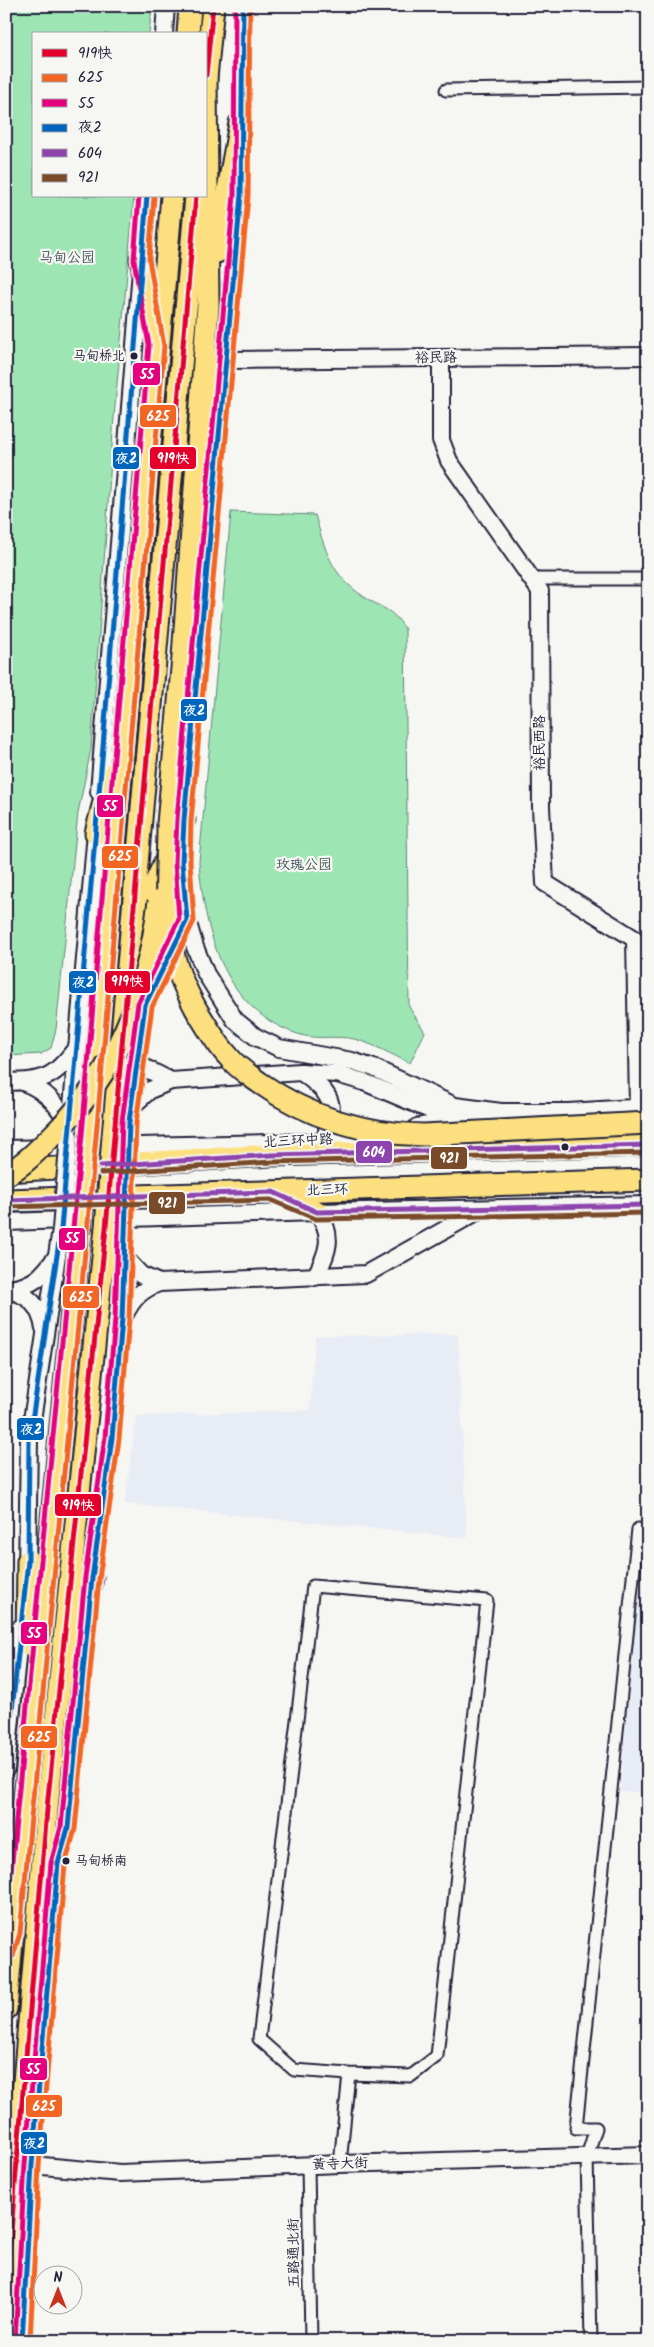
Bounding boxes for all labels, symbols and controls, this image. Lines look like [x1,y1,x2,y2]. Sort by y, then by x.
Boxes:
legend [32,32,208,198]
text: 919快 [78,42,112,66]
text: 625 [78,66,104,90]
text: 55 [78,92,95,116]
text: 夜2 [78,116,102,140]
text: 604 [78,142,102,166]
text: 921 [78,166,99,190]
park label: 马甸公园 [39,247,95,269]
place label: 马甸桥北 [73,346,125,367]
street label: 裕民路 [415,347,457,369]
marker: 马甸桥北 [129,351,139,361]
line badge: 55 [132,362,161,386]
text: 55 [139,364,156,386]
line badge: 625 [139,404,177,428]
text: 625 [147,406,171,428]
line badge: 夜2 [112,446,140,470]
line badge: 919快 [149,446,197,470]
text: 夜2 [115,448,137,470]
text: 919快 [157,448,190,470]
line badge: 夜2 [180,698,208,722]
text: 夜2 [183,700,205,722]
street label: 裕民西路 [529,715,551,771]
line badge: 55 [96,794,124,818]
text: 55 [102,796,119,818]
line badge: 625 [101,845,139,869]
text: 625 [109,846,133,868]
park label: 玫瑰公园 [276,854,332,876]
line badge: 夜2 [68,970,97,994]
line badge: 919快 [104,970,151,994]
text: 919快 [111,971,144,993]
text: 夜2 [72,972,94,994]
street label: 北三环中路 [262,1128,334,1154]
line badge: 604 [355,1140,393,1164]
text: 604 [363,1142,386,1164]
unlabelled marker [560,1142,570,1152]
line badge: 921 [430,1146,468,1170]
text: 921 [439,1148,460,1170]
street label: 北三环 [306,1178,348,1202]
line badge: 921 [148,1191,186,1215]
text: 921 [157,1193,178,1215]
line badge: 55 [58,1227,86,1251]
text: 55 [64,1228,81,1250]
line badge: 625 [62,1285,100,1309]
text: 625 [70,1287,94,1309]
line badge: 夜2 [16,1417,45,1441]
text: 夜2 [20,1419,42,1441]
line badge: 919快 [54,1493,102,1517]
text: 919快 [62,1495,95,1517]
line badge: 55 [20,1621,48,1645]
text: 55 [26,1623,43,1645]
line badge: 625 [20,1725,58,1749]
text: 625 [28,1727,52,1749]
place label: 马甸桥南 [75,1851,127,1872]
marker: 马甸桥南 [61,1856,71,1866]
line badge: 55 [19,2057,48,2081]
text: 55 [25,2059,42,2081]
line badge: 625 [25,2094,63,2118]
text: 625 [33,2096,57,2118]
line badge: 夜2 [20,2131,48,2155]
text: 夜2 [23,2133,45,2155]
street label: 黄寺大街 [312,2152,368,2176]
street label: 五路通北街 [282,2218,306,2288]
north arrow [32,2264,82,2314]
text: N [54,2267,63,2289]

